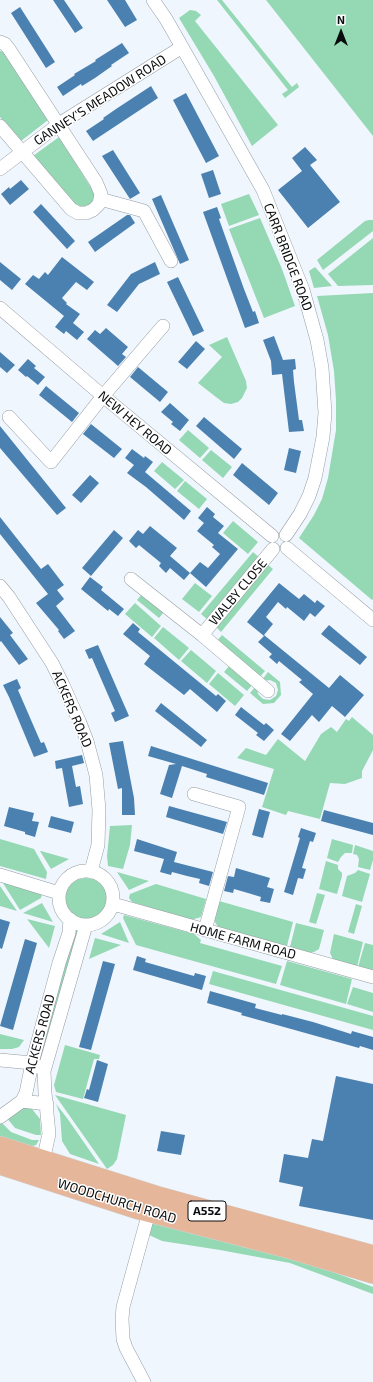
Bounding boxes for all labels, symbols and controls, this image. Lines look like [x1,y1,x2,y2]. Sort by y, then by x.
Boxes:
north arrow [321,12,361,52]
text: N [337,13,345,26]
street label: GANNEY'S MEADOW ROAD [31,51,169,149]
street label: CARR BRIDGE ROAD [260,201,316,313]
street label: NEW HEY ROAD [95,388,175,458]
street label: WALBY CLOSE [206,556,270,628]
street label: ACKERS ROAD [49,668,95,750]
street label: HOME FARM ROAD [188,919,298,963]
street label: ACKERS ROAD [22,992,58,1076]
street label: WOODCHURCH ROAD [56,1175,178,1227]
road number: A552 [188,1201,226,1221]

